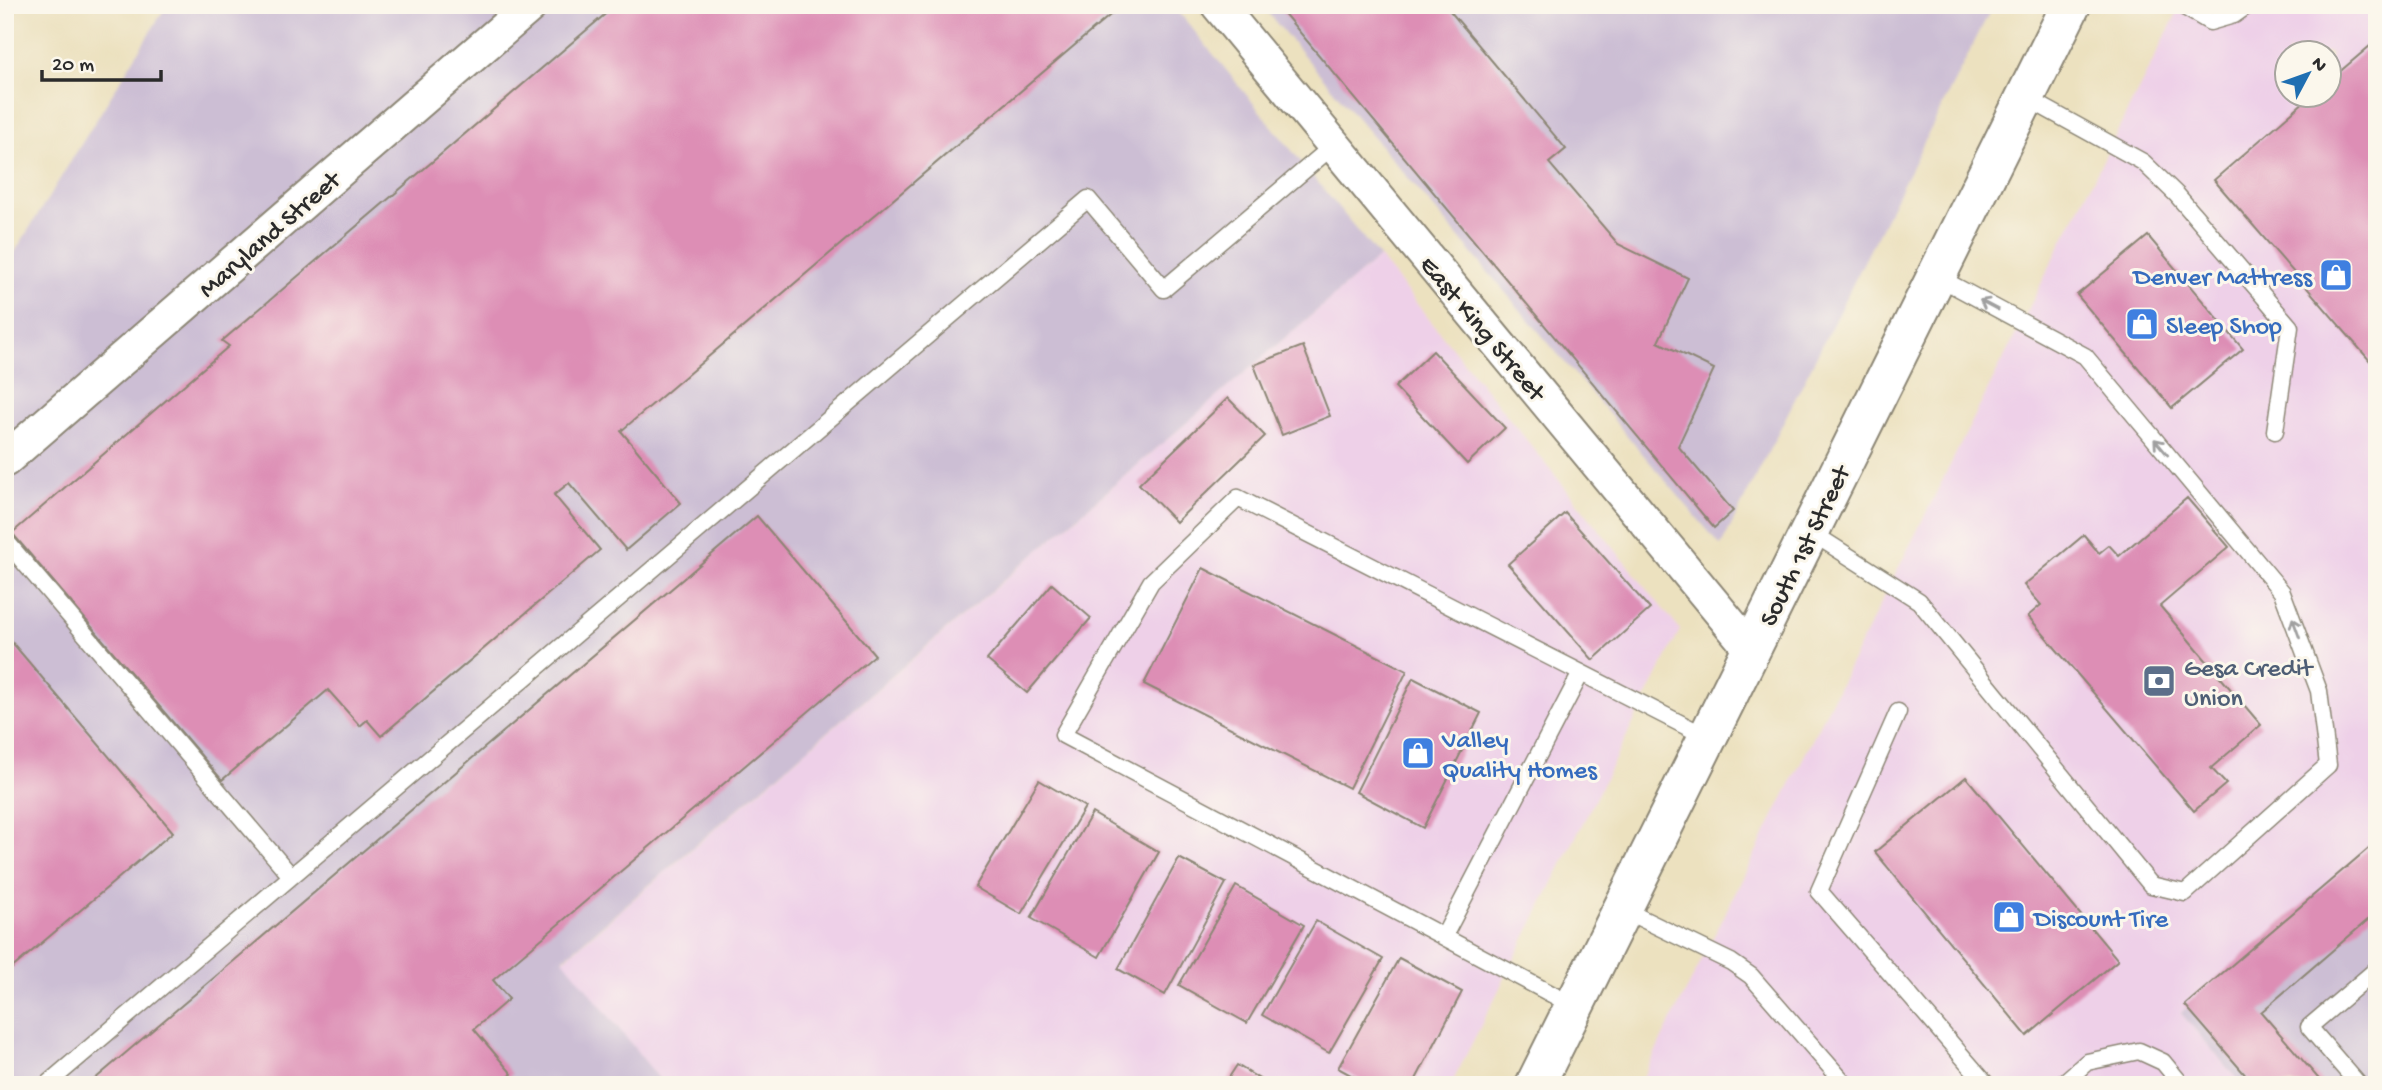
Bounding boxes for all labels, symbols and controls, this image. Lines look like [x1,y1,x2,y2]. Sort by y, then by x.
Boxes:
scale bar [42,38,161,82]
north arrow [2274,38,2344,108]
text: N [2305,53,2331,77]
text: 20 m [52,54,94,79]
street label: Maryland Street [194,165,350,306]
street label: East King Street [1411,251,1552,410]
shop icon: Denver Mattress [2317,256,2355,294]
place label: Denver Mattress [2132,264,2313,295]
one-way arrow [1979,297,2000,311]
shop icon: Sleep Shop [2123,305,2161,343]
place label: Sleep Shop [2166,313,2282,344]
one-way arrow [2153,438,2169,456]
street label: South 1st Street [1755,460,1860,632]
one-way arrow [2289,617,2301,639]
place label: Gesa Credit Union [2184,655,2315,716]
bank icon: Gesa Credit Union [2140,662,2178,700]
place label: Valley Quality Homes [1441,727,1598,788]
shop icon: Valley Quality Homes [1399,734,1437,772]
shop icon: Discount Tire [1990,898,2028,936]
place label: Discount Tire [2032,906,2169,937]

